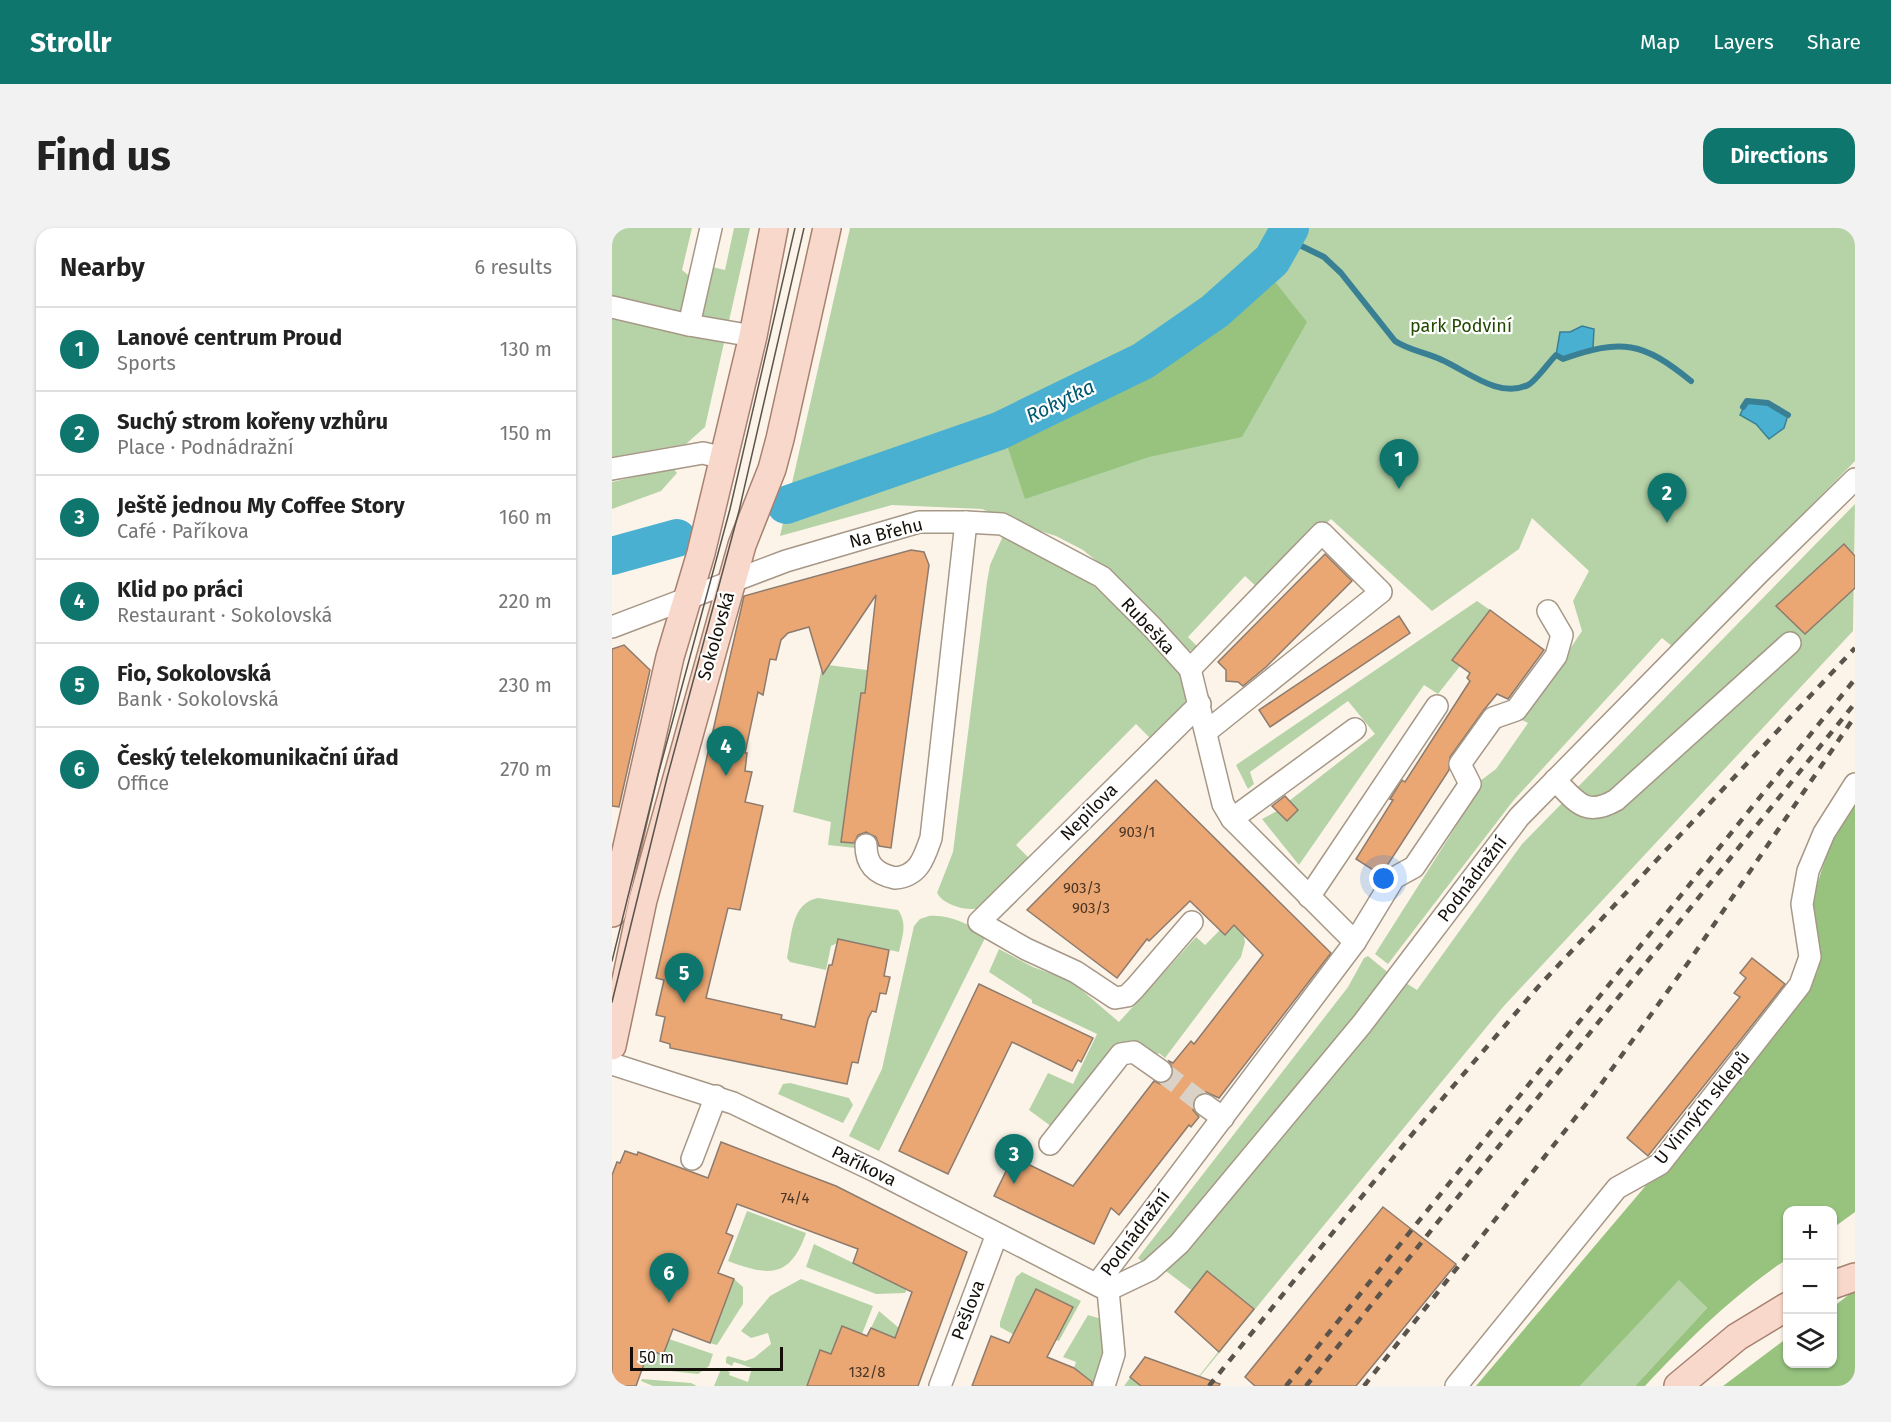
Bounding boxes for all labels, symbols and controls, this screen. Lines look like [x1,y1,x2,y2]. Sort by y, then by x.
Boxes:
text: Strollr [30,26,111,59]
text: Map [1640,29,1680,55]
text: Layers [1713,29,1774,55]
text: Share [1807,29,1861,55]
button: Directions [1703,128,1855,184]
text: Find us [36,131,171,181]
text: Nearby [60,252,145,283]
text: 6 results [475,255,552,279]
park label: park Podviní [1410,315,1512,337]
text: Lanové centrum Proud [117,324,342,351]
text: 1 [75,337,84,361]
text: 130 m [500,337,552,361]
text: Sports [117,351,176,375]
water label: Rokytka [1022,374,1098,428]
text: Suchý strom kořeny vzhůru [117,408,388,435]
text: 2 [74,421,85,445]
text: 150 m [500,421,552,445]
text: Place · Podnádražní [117,435,294,459]
pin: 1 [1380,440,1418,489]
pin: 2 [1648,474,1686,523]
text: Ještě jednou My Coffee Story [117,492,405,519]
text: 3 [74,505,85,529]
text: 160 m [499,505,552,529]
street label: Na Břehu [847,513,925,553]
text: Café · Paříkova [117,519,249,543]
text: Klid po práci [117,576,243,603]
text: 4 [74,589,85,613]
text: 220 m [499,589,552,613]
street label: Sokolovská [693,589,739,683]
street label: Rubeška [1116,593,1180,659]
text: Restaurant · Sokolovská [117,603,332,627]
text: Fio, Sokolovská [117,660,271,687]
text: 5 [74,673,85,697]
text: 230 m [499,673,552,697]
text: Bank · Sokolovská [117,687,279,711]
pin: 4 [706,726,746,776]
text: Český telekomunikační úřad [117,744,399,771]
text: 6 [74,757,85,781]
text: 270 m [500,757,552,781]
text: Office [117,771,169,795]
street label: Nepilova [1056,779,1122,845]
house number: 903/1 [1119,823,1155,841]
street label: Podnádražní [1433,832,1511,926]
your location [1369,864,1398,893]
house number: 903/3 [1063,879,1101,897]
house number: 903/3 [1072,899,1110,917]
pin: 5 [664,954,704,1003]
street label: U Vinných sklepů [1650,1047,1754,1169]
pin: 3 [994,1134,1034,1184]
street label: Paříkova [828,1141,900,1191]
street label: Podnádražní [1096,1186,1174,1280]
house number: 74/4 [781,1189,809,1207]
map controls [1783,1206,1837,1368]
button: + [1783,1206,1837,1260]
pin: 6 [650,1254,688,1303]
button: − [1783,1260,1837,1314]
street label: Pešlova [947,1277,989,1343]
button: layers [1783,1314,1837,1368]
scale bar [630,1344,783,1372]
text: 50 m [639,1348,674,1367]
house number: 132/8 [849,1363,885,1381]

